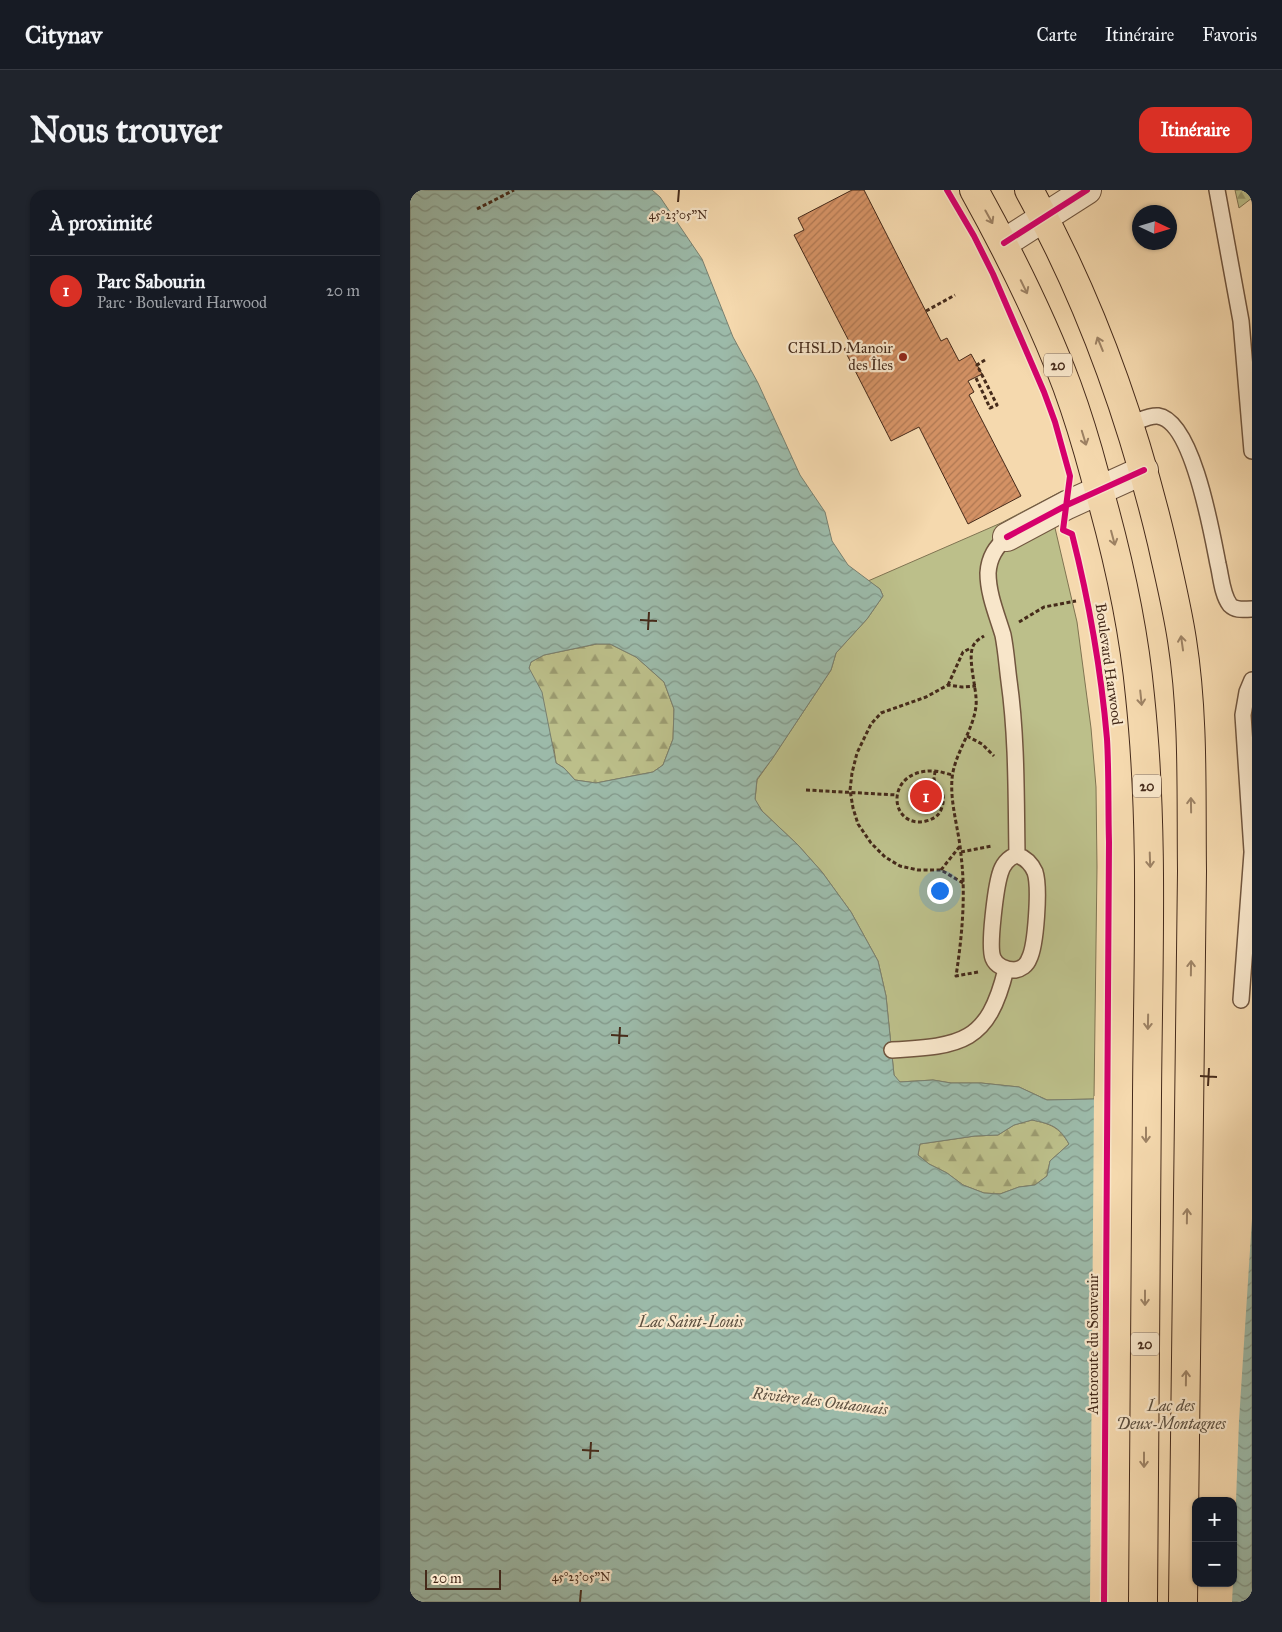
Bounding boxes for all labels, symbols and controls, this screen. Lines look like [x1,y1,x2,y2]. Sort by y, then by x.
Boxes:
text: Citynav [25,20,102,50]
text: Carte [1037,24,1077,46]
text: Itinéraire [1105,24,1174,46]
text: Favoris [1202,24,1257,46]
button: Itinéraire [1139,107,1252,153]
text: Nous trouver [30,109,222,152]
north arrow [1132,205,1177,250]
text: 45°23'05"N [649,208,707,222]
one-way arrow [984,209,994,224]
text: À proximité [50,210,152,236]
text: Parc Sabourin [97,270,205,293]
one-way arrow [1020,279,1030,294]
text: 1 [63,281,69,300]
text: 20 m [326,281,360,300]
text: Parc · Boulevard Harwood [97,293,267,312]
one-way arrow [1095,337,1104,352]
place label: CHSLD Manoir des Îles [788,339,893,374]
marker: CHSLD Manoir des Îles [897,351,909,363]
road number: 20 [1044,354,1072,376]
one-way arrow [1080,430,1090,446]
one-way arrow [1108,529,1118,545]
street label: Boulevard Harwood [1092,602,1127,727]
one-way arrow [1177,636,1187,652]
one-way arrow [1136,689,1145,705]
road number: 20 [1133,774,1161,798]
pin: 1 [910,777,942,815]
one-way arrow [1186,798,1196,814]
one-way arrow [1145,852,1155,868]
your location [927,878,953,904]
one-way arrow [1186,960,1196,976]
one-way arrow [1143,1014,1153,1030]
one-way arrow [1141,1126,1151,1143]
one-way arrow [1182,1208,1192,1224]
street label: Autoroute du Souvenir [1084,1273,1102,1415]
one-way arrow [1140,1289,1150,1305]
water label: Lac Saint-Louis [638,1312,744,1331]
road number: 20 [1131,1332,1159,1356]
one-way arrow [1181,1371,1191,1387]
water label: Rivière des Outaouais [750,1383,889,1419]
water label: Lac des Deux-Montagnes [1116,1396,1226,1433]
one-way arrow [1139,1452,1149,1468]
map controls [1192,1497,1237,1587]
button: + [1192,1497,1237,1542]
button: − [1192,1542,1237,1587]
scale bar [425,1567,501,1590]
text: 20 m [432,1570,462,1587]
text: 45°23'05"N [552,1570,610,1584]

